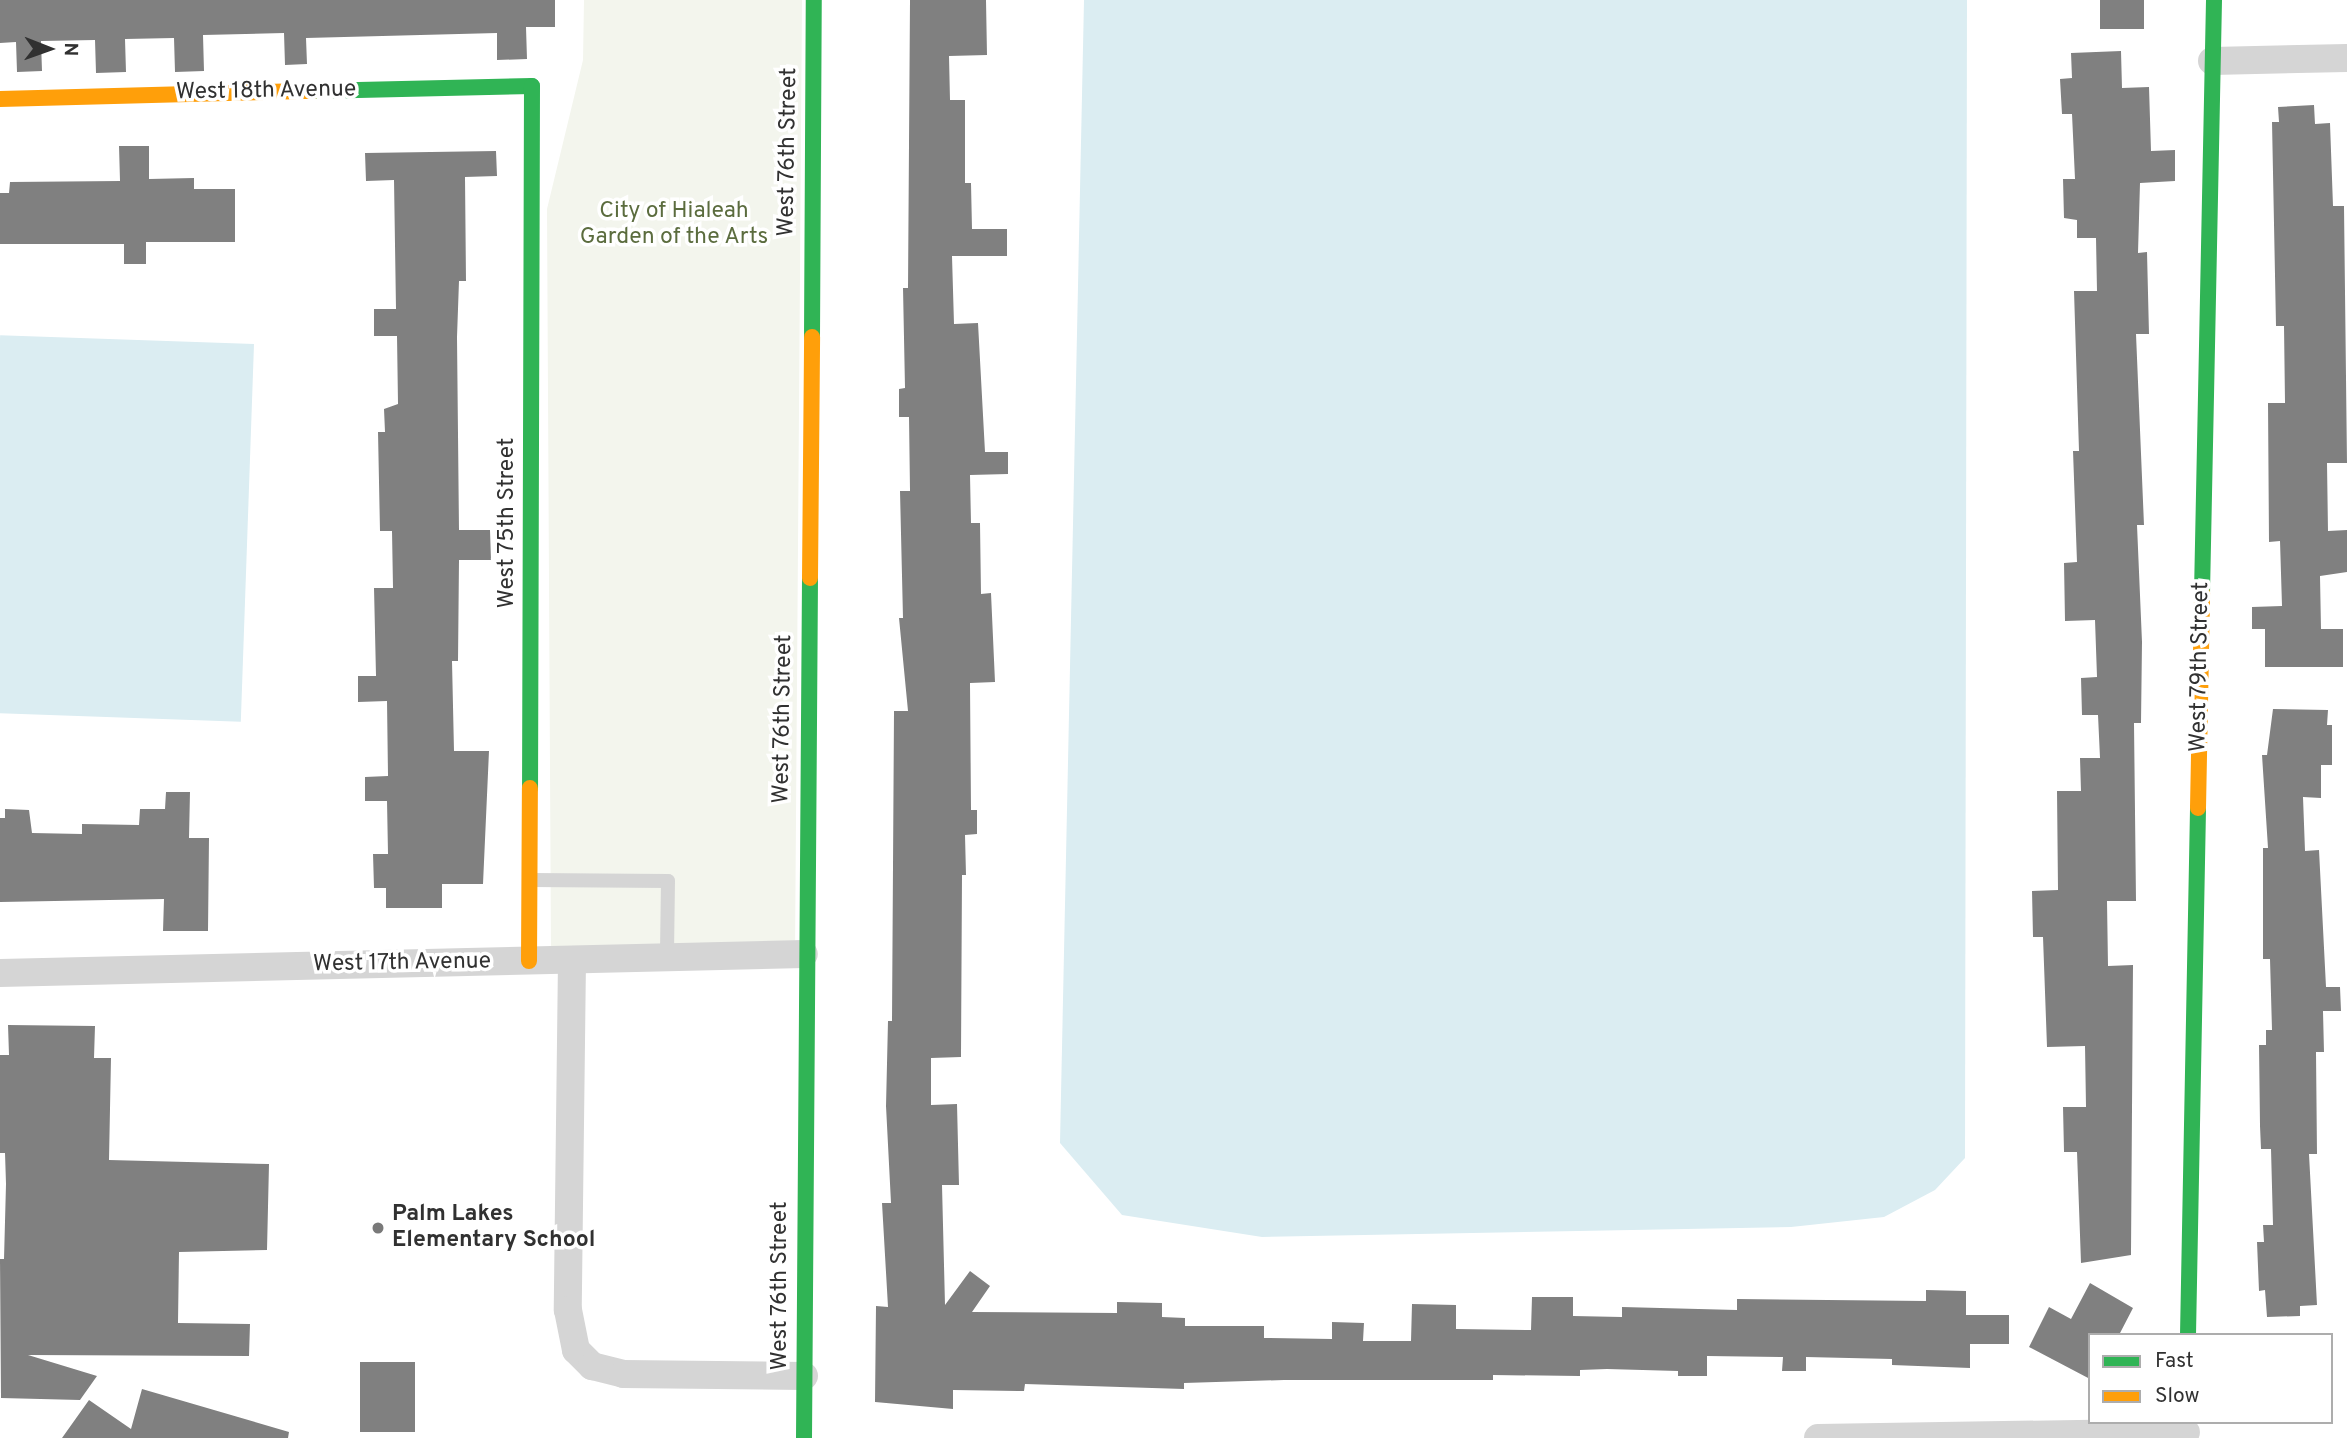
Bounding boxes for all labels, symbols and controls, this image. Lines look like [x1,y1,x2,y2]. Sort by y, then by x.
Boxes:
north arrow [14,14,84,84]
text: N [58,42,82,56]
street label: West 76th Street [774,67,804,237]
street label: West 18th Avenue [175,77,357,107]
park label: City of Hialeah Garden of the Arts [579,198,769,252]
street label: West 75th Street [494,437,522,609]
street label: West 79th Street [2186,581,2216,753]
street label: West 76th Street [769,634,799,804]
street label: West 17th Avenue [312,949,492,979]
place label: Palm Lakes Elementary School [392,1201,596,1255]
street label: West 76th Street [767,1201,795,1371]
marker: Palm Lakes Elementary School [370,1220,386,1236]
legend [2088,1333,2333,1424]
text: Fast [2155,1348,2194,1375]
text: Slow [2155,1383,2200,1410]

